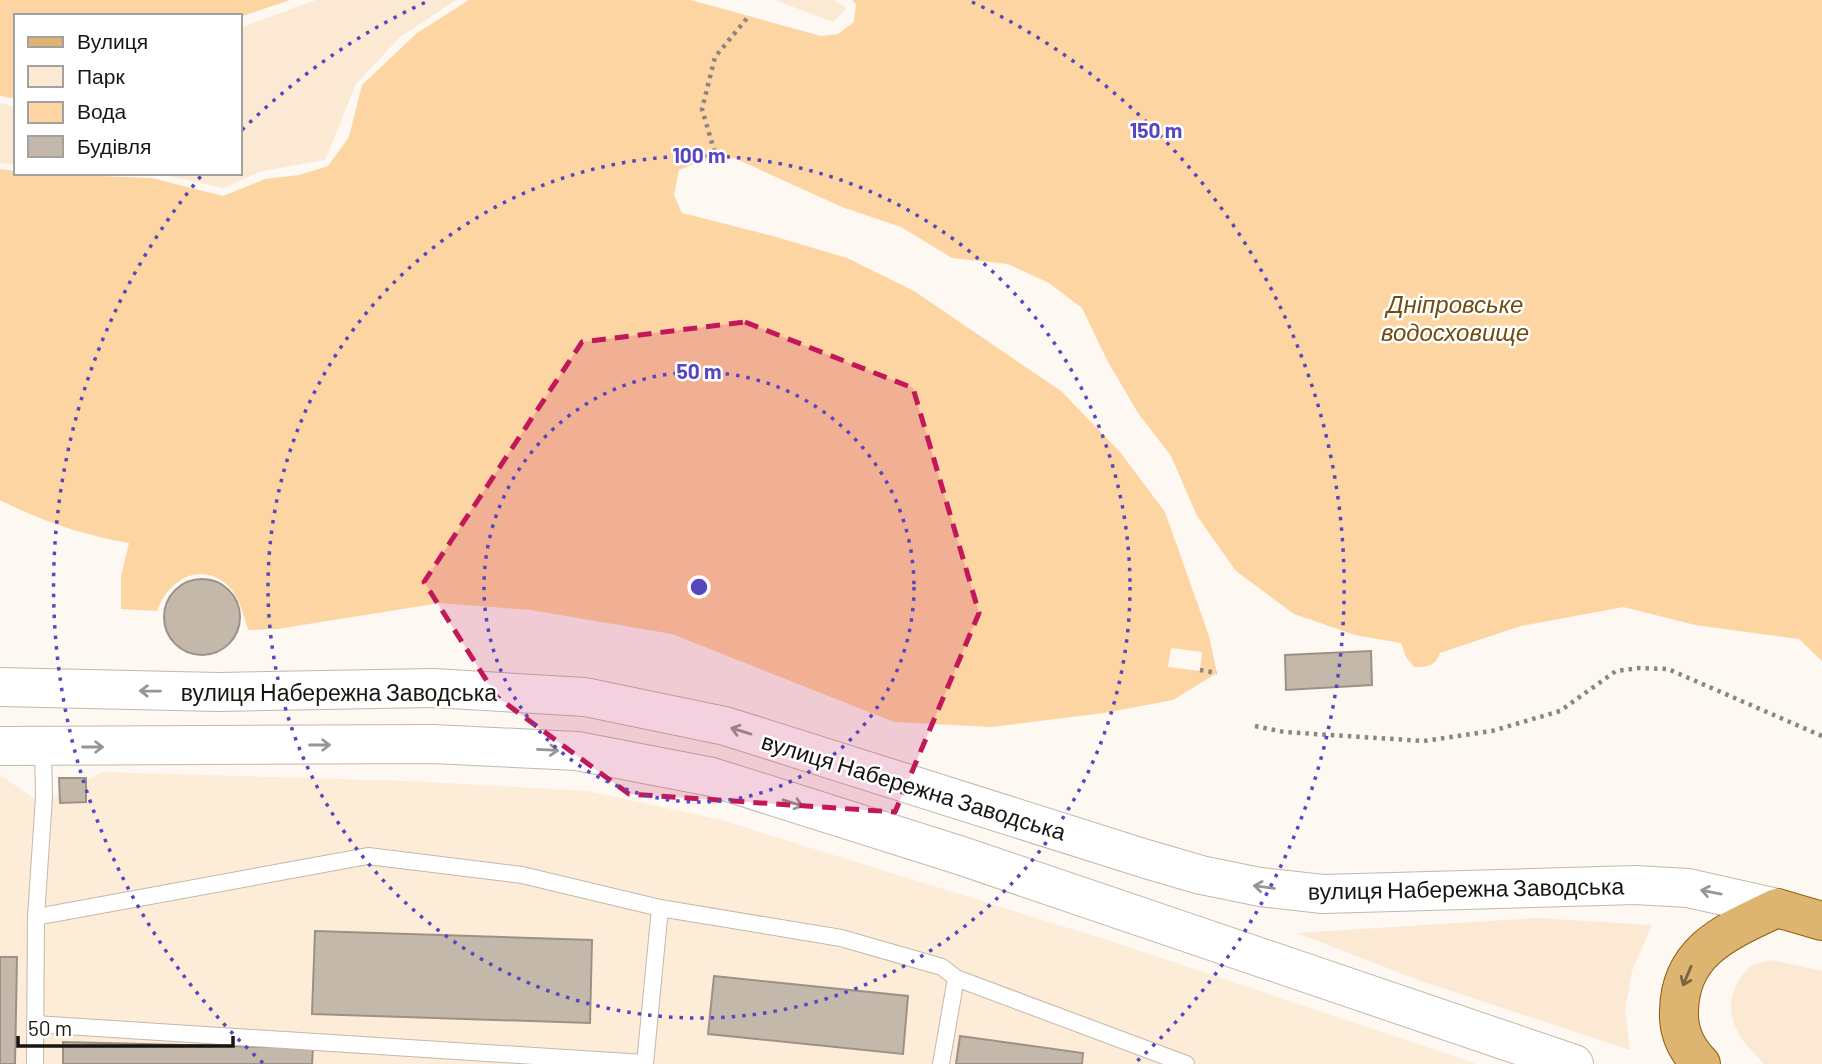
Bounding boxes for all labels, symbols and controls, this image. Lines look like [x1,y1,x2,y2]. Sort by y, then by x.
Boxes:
legend [14,14,242,175]
text: Вулиця [77,28,148,53]
text: Парк [77,63,125,88]
text: Вода [77,98,126,123]
text: 150 m [1130,117,1182,142]
text: Будівля [77,133,151,158]
text: 100 m [672,142,726,167]
water label: Дніпровське водосховище [1381,289,1529,346]
text: 50 m [676,358,722,383]
centre of rings [687,575,711,599]
street label: вулиця Набережна Заводська [181,678,497,706]
one-way arrow [139,684,162,697]
one-way arrow [730,724,752,737]
street label: вулиця Набережна Заводська [759,726,1070,846]
one-way arrow [308,738,331,752]
one-way arrow [81,740,104,754]
one-way arrow [536,744,558,757]
one-way arrow [782,798,804,810]
street label: вулиця Набережна Заводська [1308,871,1625,905]
one-way arrow [1253,881,1276,894]
one-way arrow [1700,885,1723,899]
one-way arrow [1679,965,1692,987]
scale bar [18,1004,233,1048]
text: 50 m [28,1015,72,1040]

